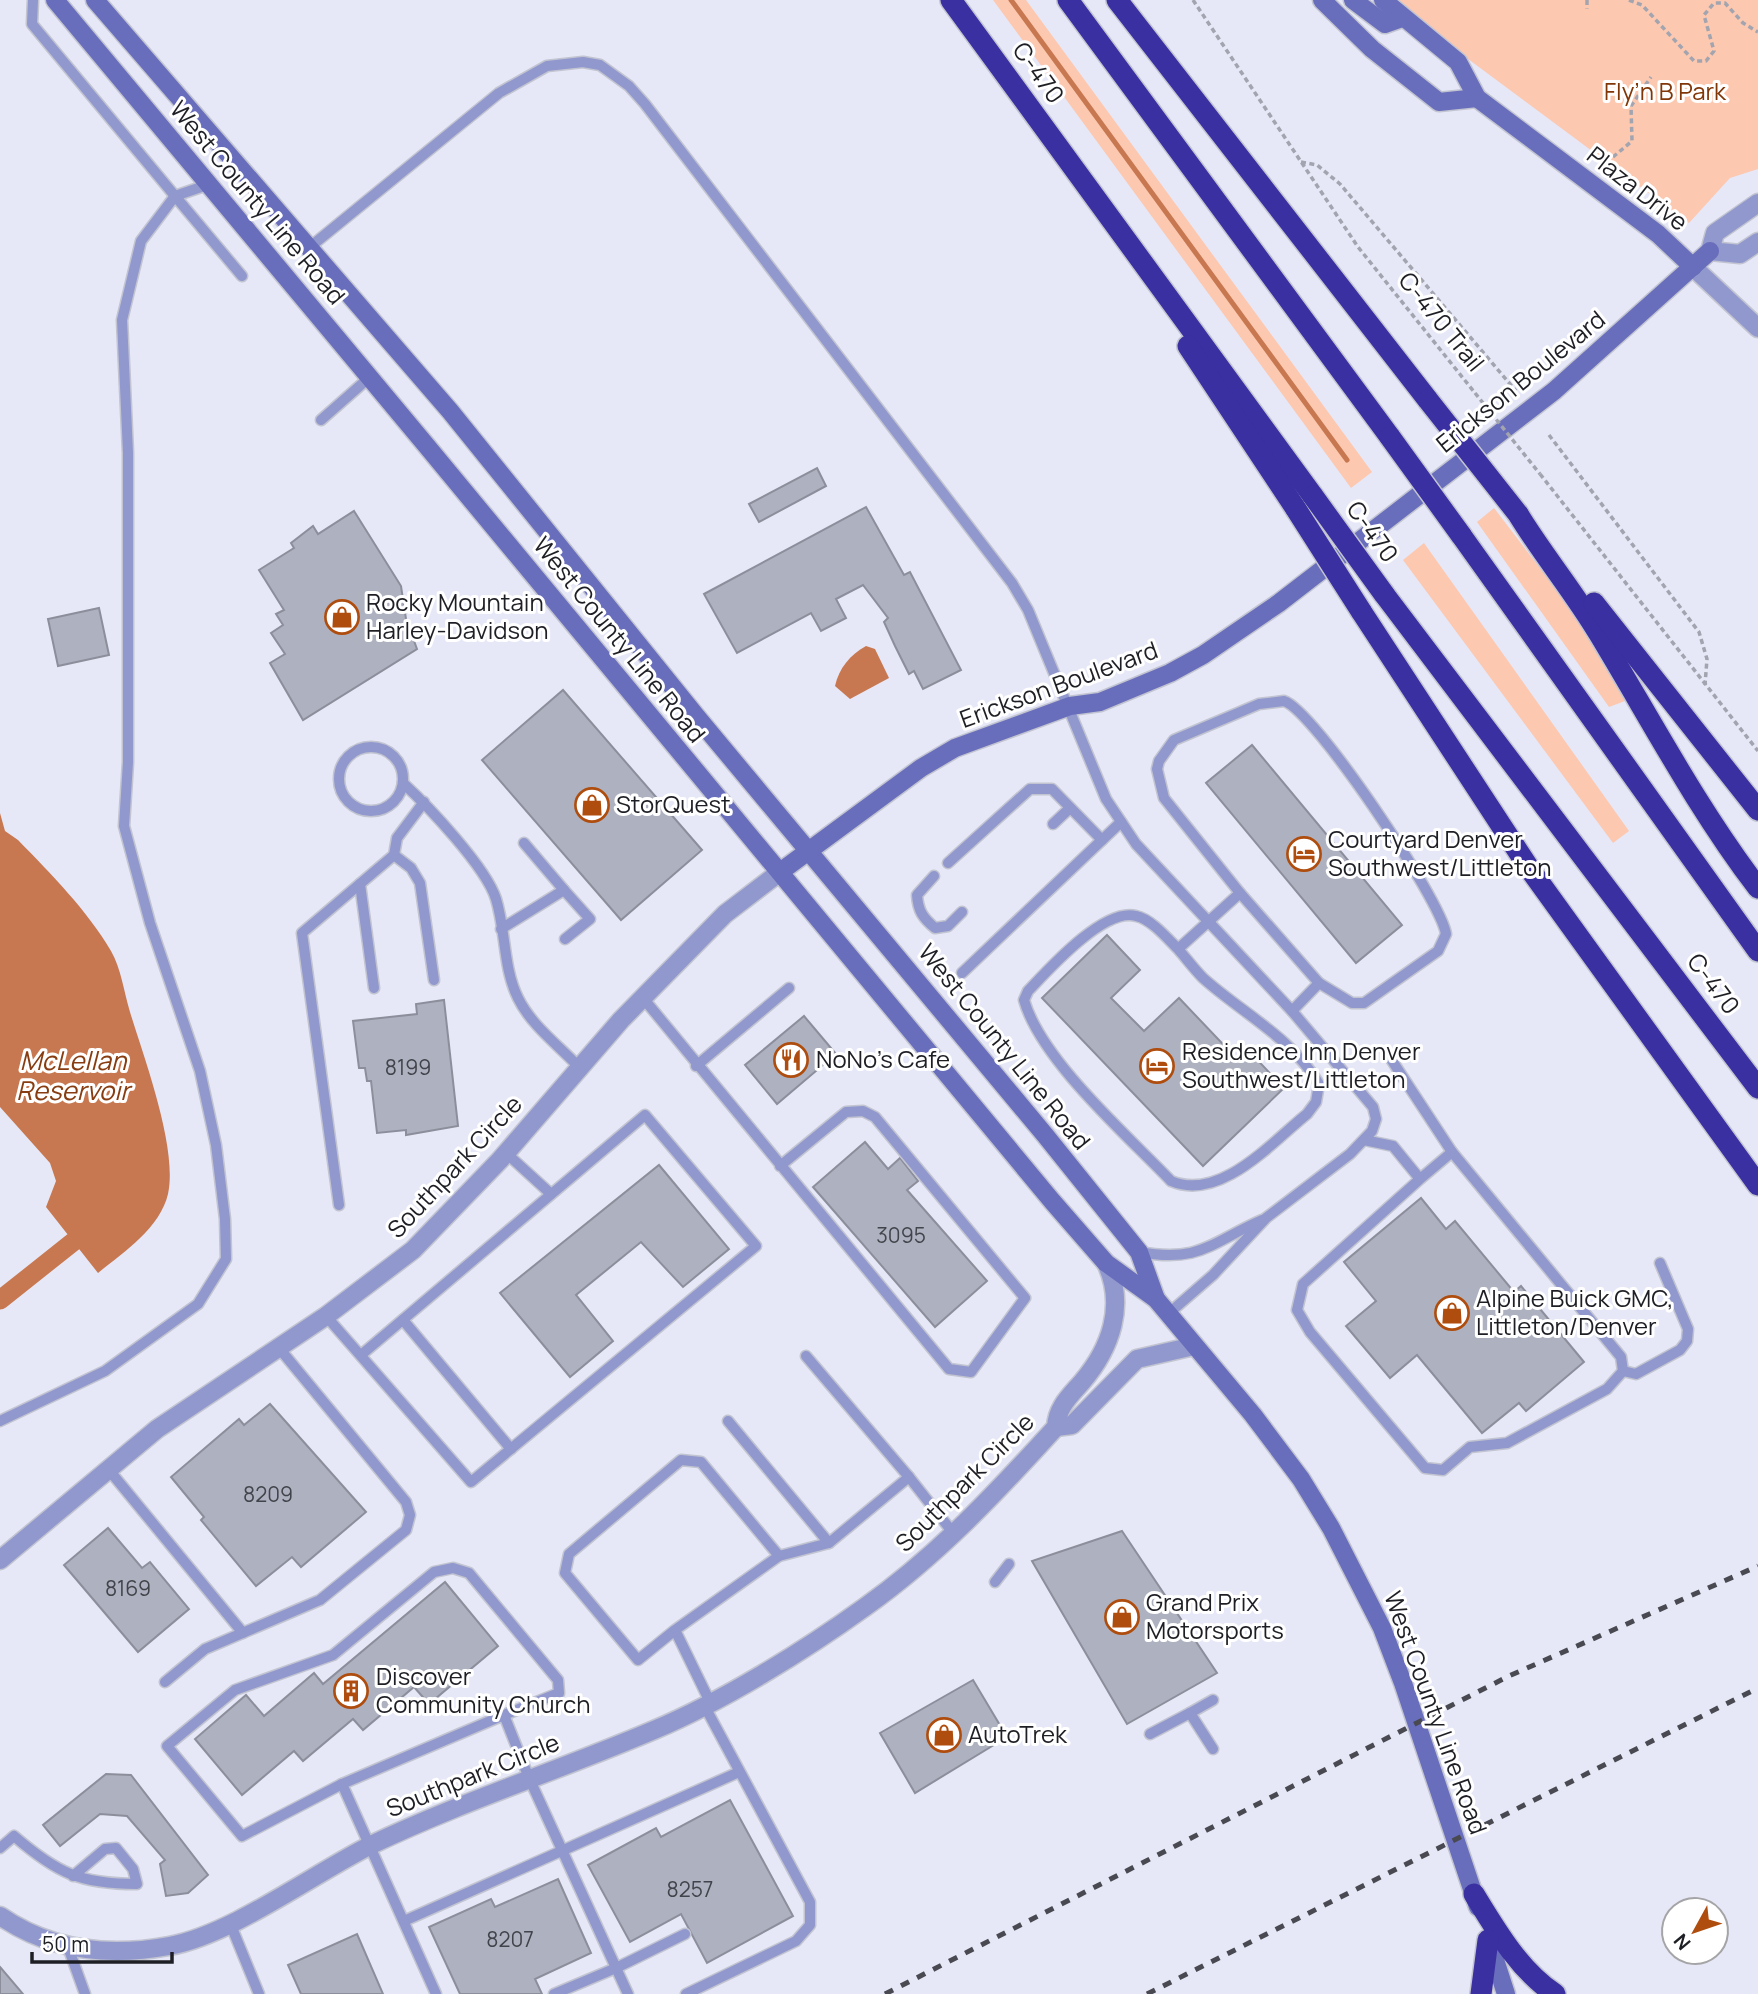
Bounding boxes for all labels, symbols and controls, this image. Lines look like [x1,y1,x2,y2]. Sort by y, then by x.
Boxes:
street label: C-470 [1006,35,1073,109]
park label: Fly’n B Park [1604,74,1727,107]
street label: West County Line Road [163,93,353,311]
street label: Plaza Drive [1581,138,1695,238]
street label: C-470 Trail [1392,264,1492,378]
street label: Erickson Boulevard [1429,302,1611,459]
street label: C-470 [1340,494,1407,568]
street label: West County Line Road [527,529,714,749]
place label: Rocky Mountain Harley-Davidson [366,585,549,646]
shop icon: Rocky Mountain Harley-Davidson [323,598,361,636]
street label: Erickson Boulevard [955,632,1162,735]
shop icon: StorQuest [573,786,611,824]
place label: StorQuest [616,787,731,820]
place label: Courtyard Denver Southwest/Littleton [1328,822,1551,883]
hotel icon: Courtyard Denver Southwest/Littleton [1285,835,1323,873]
street label: West County Line Road [912,936,1099,1156]
street label: C-470 [1680,946,1748,1020]
place label: Residence Inn Denver Southwest/Littleton [1182,1034,1421,1095]
restaurant icon: NoNo's Cafe [772,1041,810,1079]
water label: McLellan Reservoir [16,1042,133,1108]
place label: NoNo's Cafe [816,1042,950,1075]
hotel icon: Residence Inn Denver Southwest/Littleton [1138,1047,1176,1085]
house number: 8199 [385,1053,431,1081]
street label: Southpark Circle [379,1088,529,1244]
house number: 3095 [876,1221,926,1249]
place label: Alpine Buick GMC, Littleton/Denver [1476,1281,1674,1342]
shop icon: Alpine Buick GMC, Littleton/Denver [1433,1294,1471,1332]
street label: Southpark Circle [887,1405,1041,1559]
house number: 8209 [243,1480,293,1508]
house number: 8169 [105,1574,151,1602]
place label: Grand Prix Motorsports [1146,1585,1284,1646]
street label: West County Line Road [1377,1586,1496,1839]
shop icon: Grand Prix Motorsports [1103,1598,1141,1636]
place label: Discover Community Church [376,1659,591,1720]
building icon: Discover Community Church [332,1672,370,1710]
shop icon: AutoTrek [925,1716,963,1754]
place label: AutoTrek [968,1717,1068,1750]
street label: Southpark Circle [381,1725,564,1824]
house number: 8257 [667,1875,713,1903]
north arrow [1660,1896,1730,1966]
scale bar [32,1920,172,1964]
house number: 8207 [486,1925,534,1953]
text: N [1668,1928,1696,1956]
text: 50 m [42,1930,89,1958]

